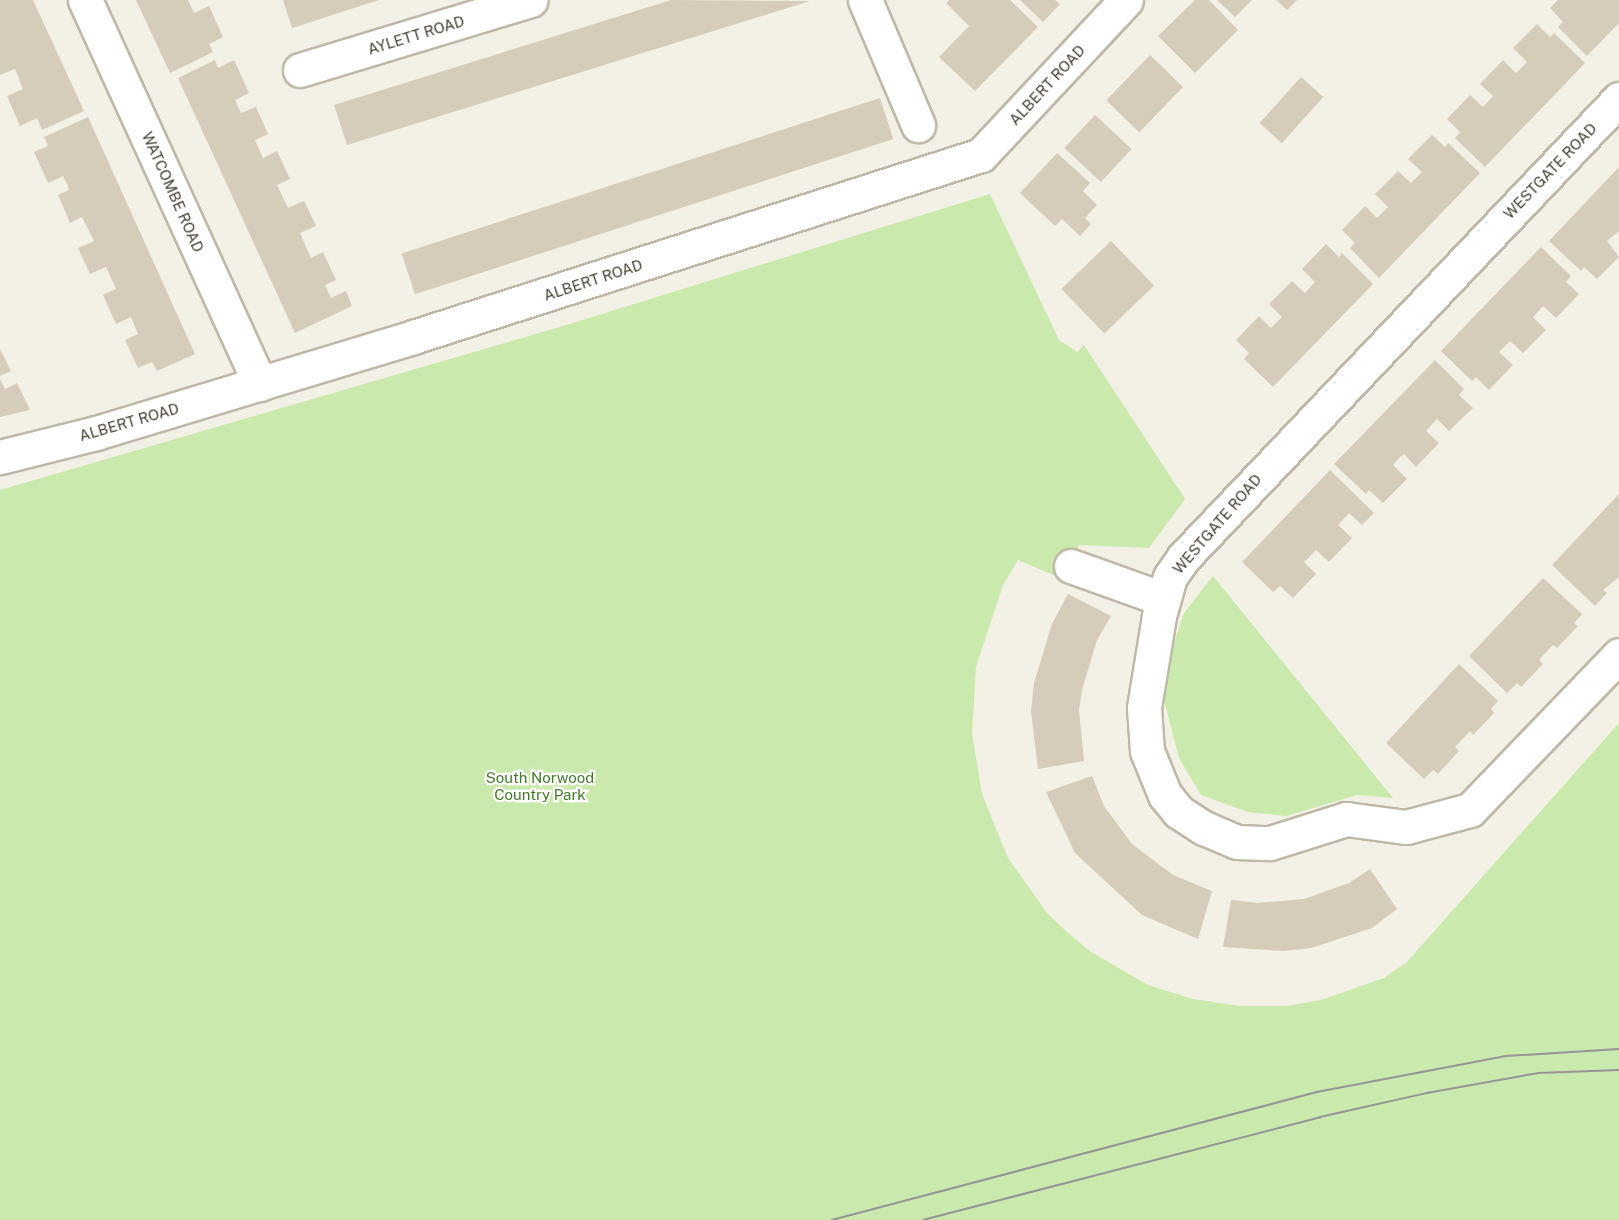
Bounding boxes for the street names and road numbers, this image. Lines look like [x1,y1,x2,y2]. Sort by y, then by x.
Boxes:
street label: AYLETT ROAD [365,12,467,58]
street label: ALBERT ROAD [1005,41,1089,129]
street label: WESTGATE ROAD [1500,119,1600,223]
street label: WATCOMBE ROAD [138,129,208,255]
street label: ALBERT ROAD [541,256,645,304]
street label: ALBERT ROAD [77,399,181,445]
street label: WESTGATE ROAD [1169,471,1265,577]

